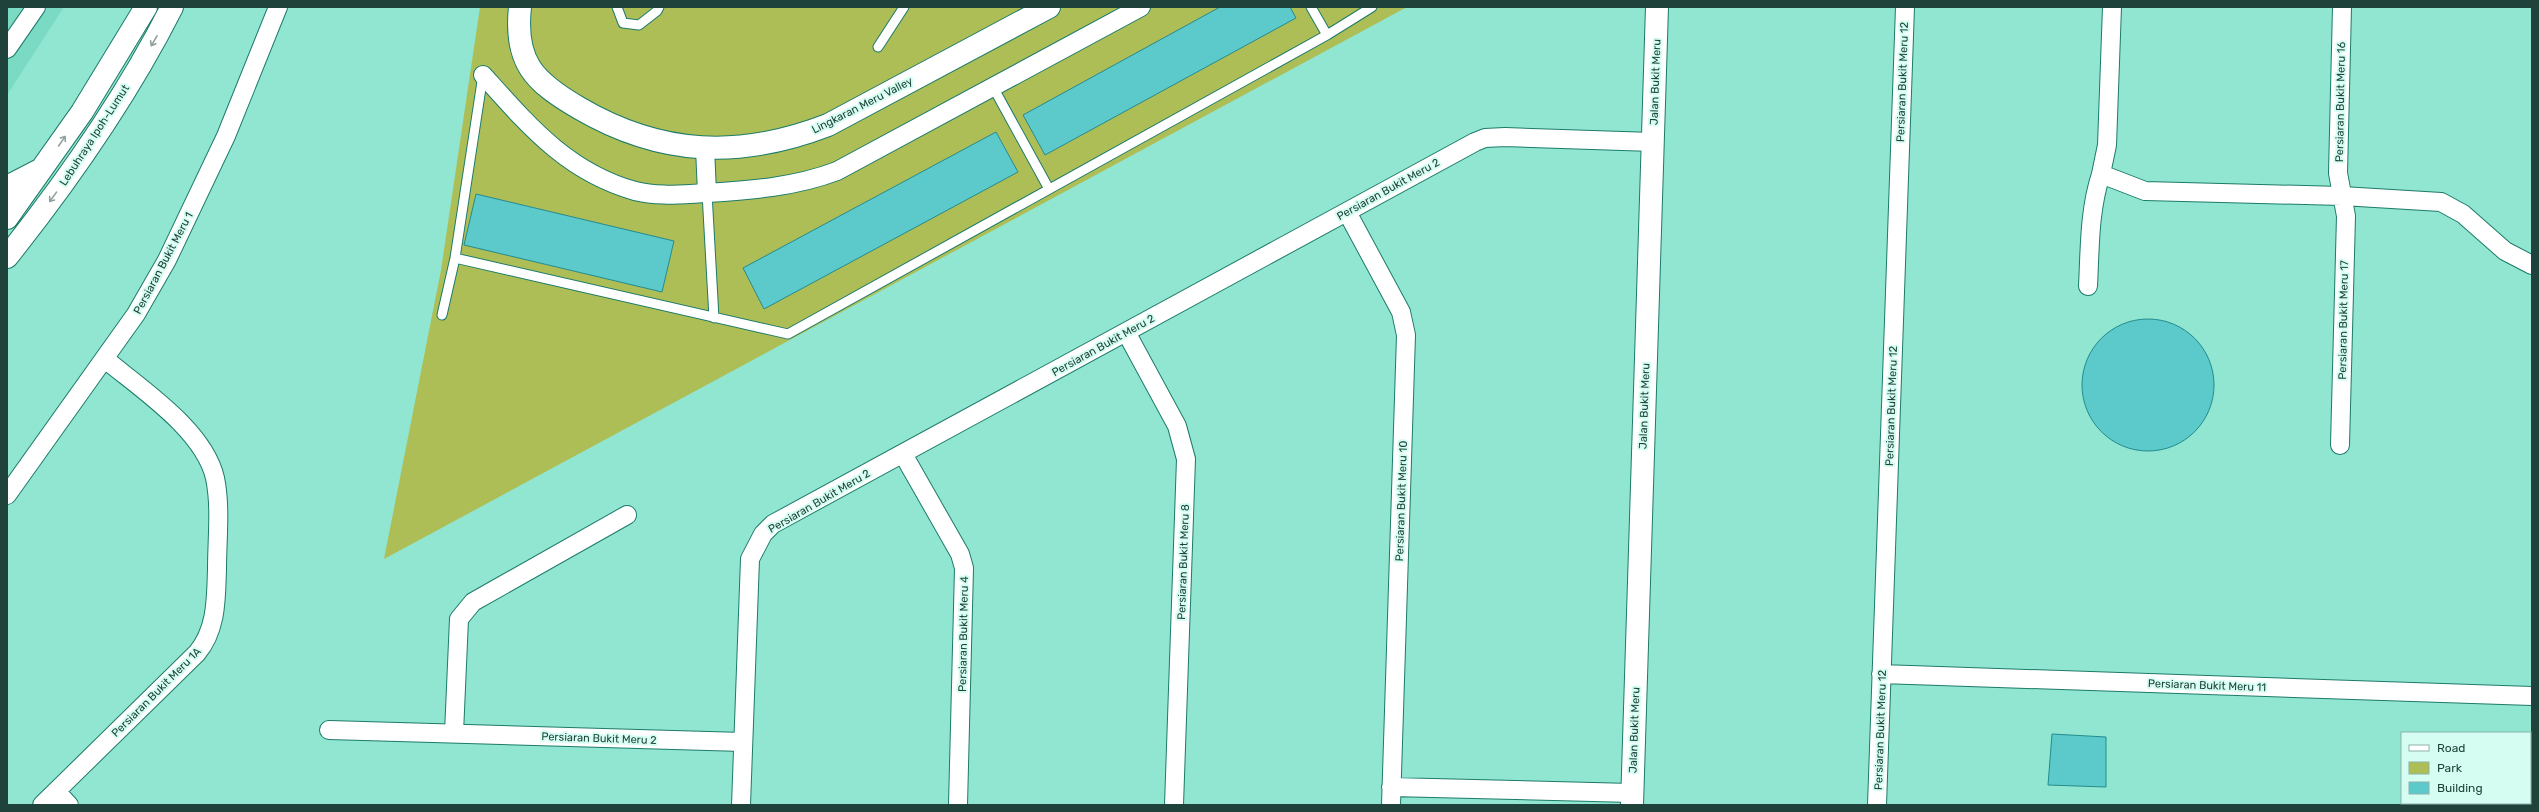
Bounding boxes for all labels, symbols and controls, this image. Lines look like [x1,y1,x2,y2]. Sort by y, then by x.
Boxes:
street label: Persiaran Bukit Meru 12 [1894,22,1911,142]
one-way arrow [149,35,157,47]
street label: Jalan Bukit Meru [1648,39,1663,125]
street label: Persiaran Bukit Meru 16 [2333,41,2348,162]
street label: Lingkaran Meru Valley [810,74,915,137]
street label: Lebuhraya Ipoh-Lumut [57,82,132,188]
one-way arrow [58,135,66,146]
street label: Persiaran Bukit Meru 2 [1335,156,1442,223]
one-way arrow [49,192,57,203]
street label: Persiaran Bukit Meru 1 [131,210,196,316]
street label: Persiaran Bukit Meru 17 [2336,260,2351,380]
street label: Persiaran Bukit Meru 2 [1050,312,1157,379]
street label: Persiaran Bukit Meru 12 [1883,346,1900,466]
street label: Jalan Bukit Meru [1637,363,1652,449]
street label: Persiaran Bukit Meru 10 [1393,441,1410,562]
street label: Persiaran Bukit Meru 2 [766,467,872,536]
street label: Persiaran Bukit Meru 8 [1175,504,1192,620]
street label: Persiaran Bukit Meru 4 [956,576,971,692]
street label: Persiaran Bukit Meru 1A [109,645,204,740]
street label: Persiaran Bukit Meru 12 [1872,670,1889,790]
street label: Persiaran Bukit Meru 11 [2148,677,2266,694]
street label: Jalan Bukit Meru [1627,687,1642,773]
street label: Persiaran Bukit Meru 2 [541,730,657,747]
legend [2401,732,2531,804]
text: Road [2437,741,2465,755]
text: Park [2437,761,2463,775]
text: Building [2437,781,2483,795]

